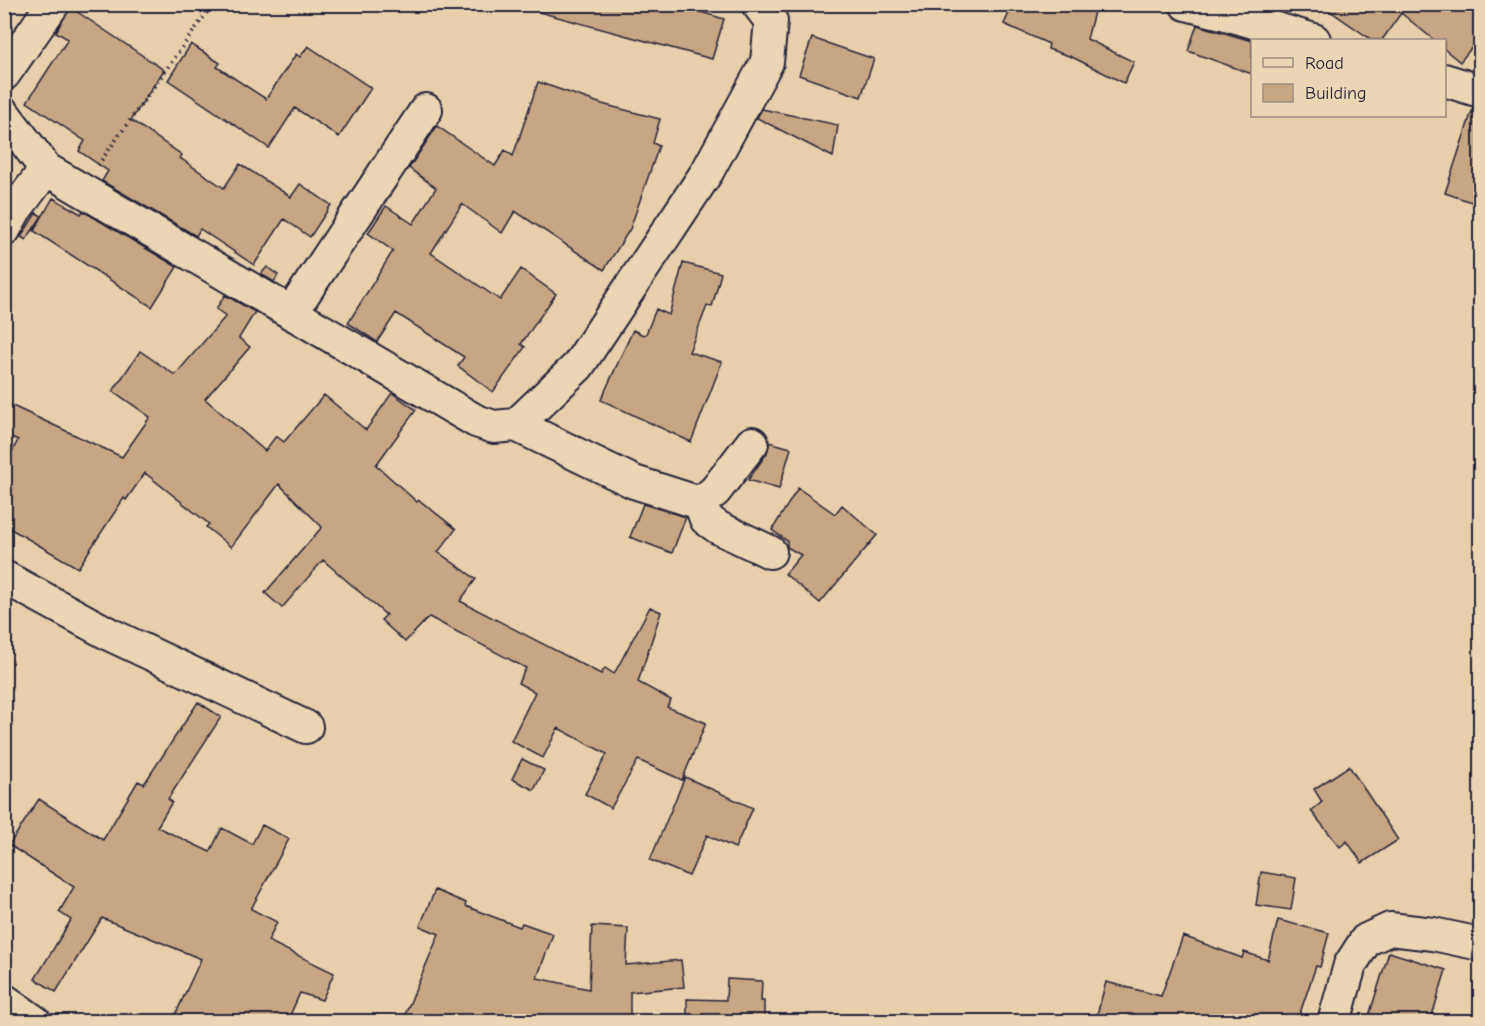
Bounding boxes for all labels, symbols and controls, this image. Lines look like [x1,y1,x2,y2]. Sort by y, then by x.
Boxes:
legend [1251,39,1446,117]
text: Road [1305,53,1344,74]
text: Building [1305,83,1367,104]

